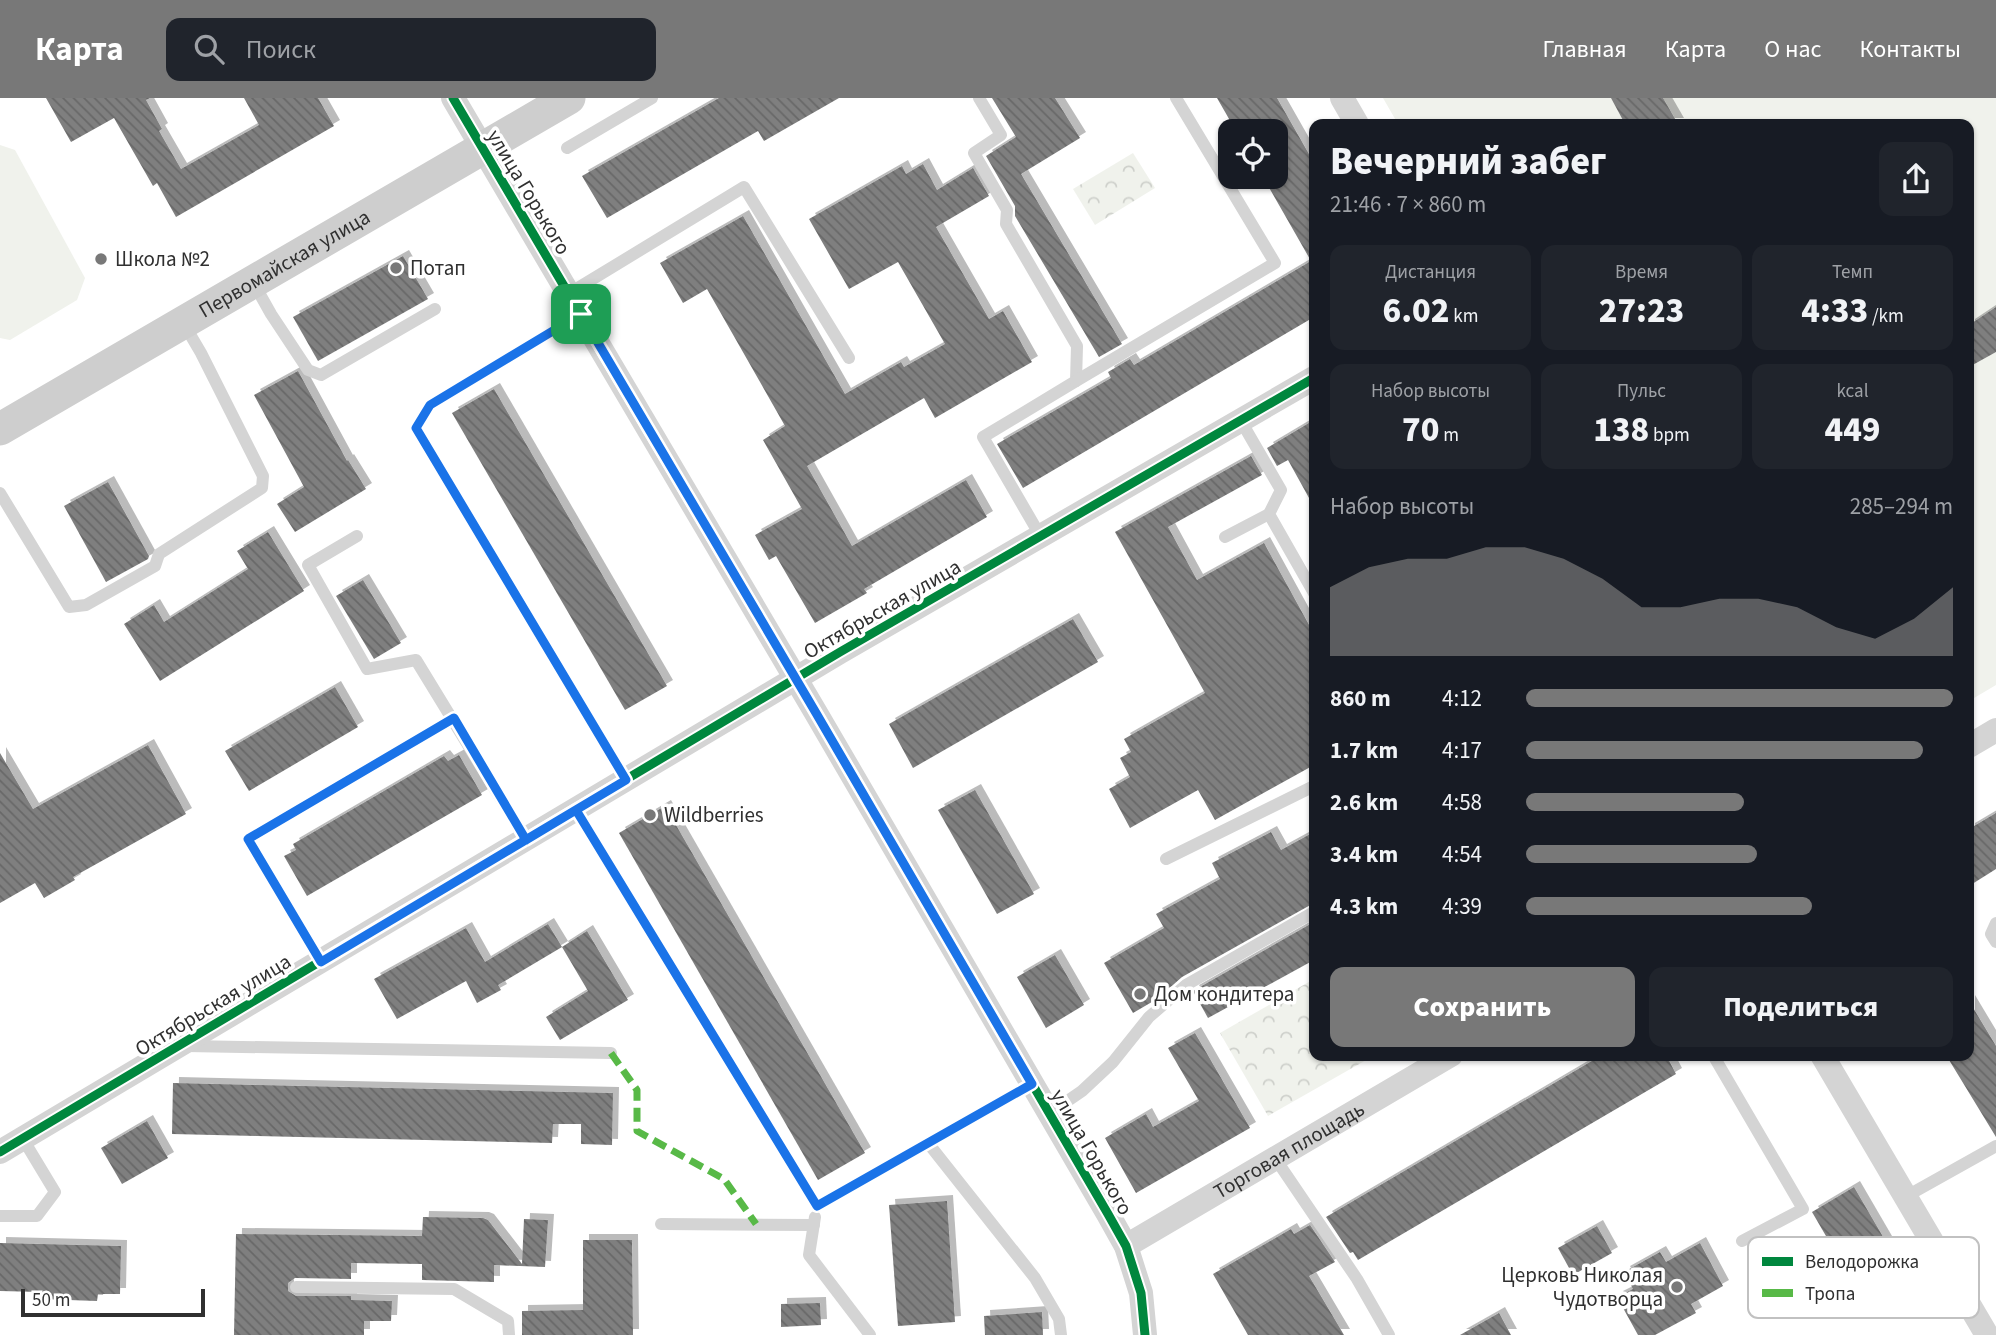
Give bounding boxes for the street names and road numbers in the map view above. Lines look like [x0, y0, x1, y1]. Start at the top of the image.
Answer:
street label: улица Горького [480, 124, 578, 260]
street label: Первомайская улица [193, 202, 376, 325]
street label: Октябрьская улица [798, 552, 966, 666]
street label: Октябрьская улица [129, 946, 297, 1064]
street label: улица Горького [1044, 1083, 1140, 1221]
street label: Торговая площадь [1208, 1094, 1370, 1206]

